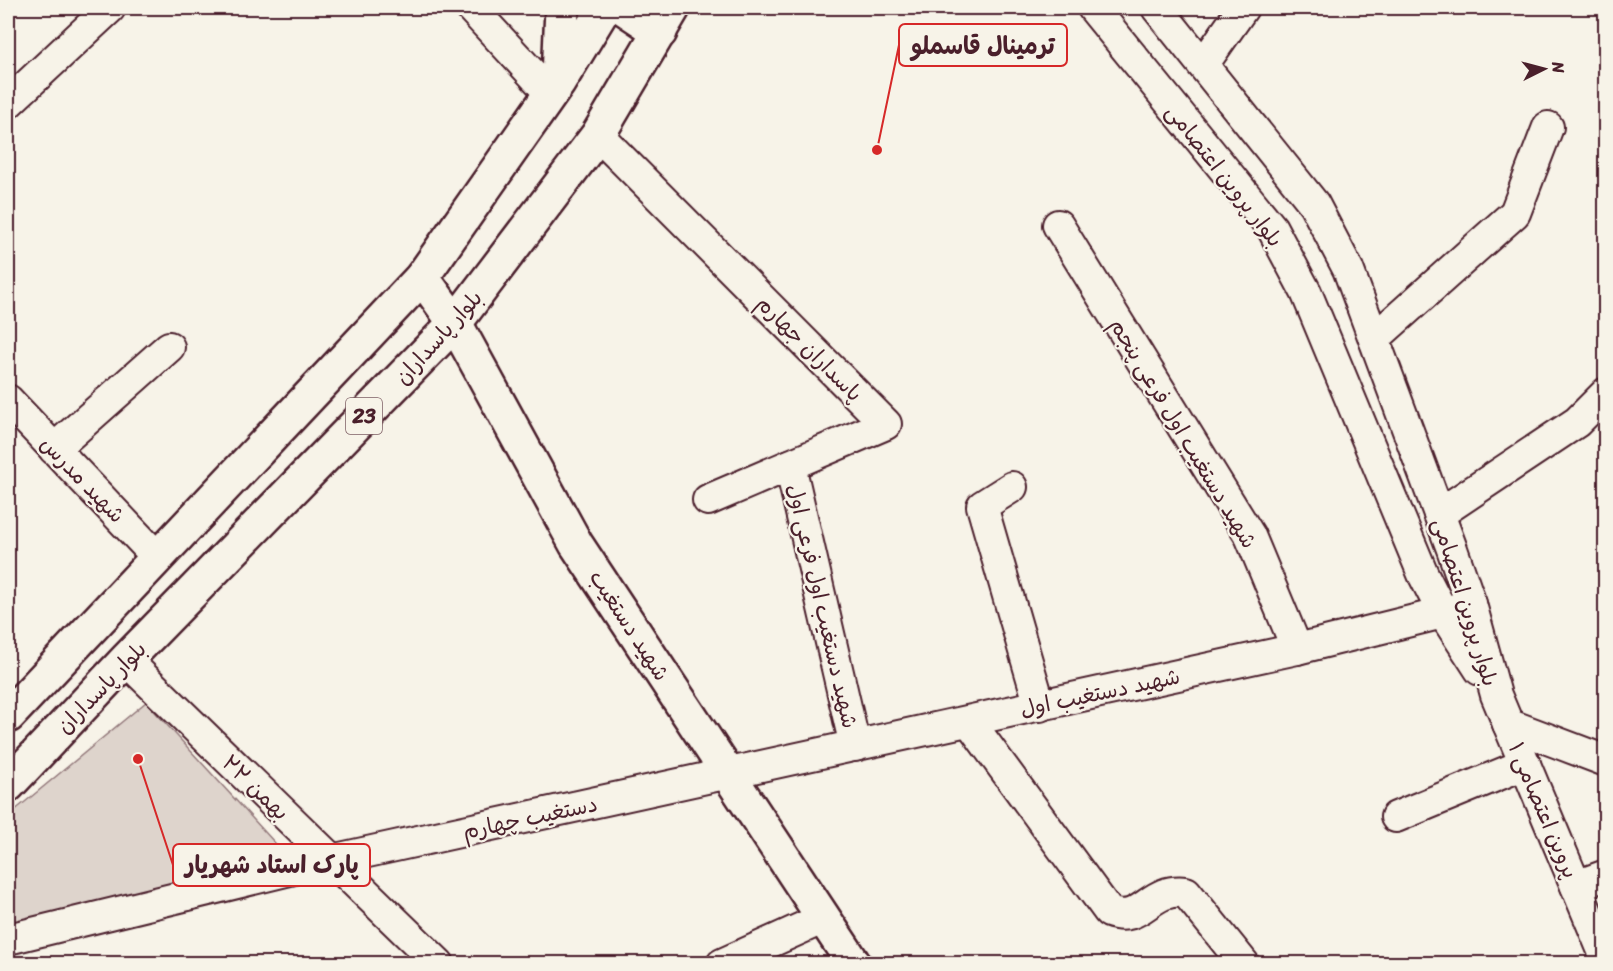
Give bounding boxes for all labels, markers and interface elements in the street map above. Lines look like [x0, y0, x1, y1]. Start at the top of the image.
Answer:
callout: ترمینال قاسملو [899, 24, 1067, 66]
text: ترمینال قاسملو [909, 25, 1056, 67]
north arrow [1514, 39, 1574, 99]
text: N [1543, 59, 1574, 75]
street label: بلوار پروین اعتصامی [1156, 95, 1294, 256]
street label: بلوار پاسداران [384, 280, 492, 394]
street label: پاسداران جهارم [747, 285, 873, 411]
street label: شهید دستغیب اول فرعی پنجم [1099, 310, 1268, 556]
road number: 23 [346, 398, 382, 434]
street label: شهید مدرس [30, 426, 135, 533]
street label: شهید دستغیب اول فرعی اول [775, 480, 870, 732]
street label: بلوار پروین اعتصامی [1421, 513, 1510, 691]
street label: شهید دستغیب [579, 562, 680, 689]
street label: بلوار پاسداران [46, 631, 156, 743]
street label: شهید دستغیب اول [1016, 657, 1184, 728]
street label: پروین اعتصامی ۱ [1497, 736, 1590, 885]
street label: ۲۲ بهمن [212, 745, 299, 830]
street label: دستغیب چهارم [459, 784, 601, 851]
callout: پارک استاد شهریار [173, 844, 370, 886]
text: پارک استاد شهریار [183, 844, 359, 886]

